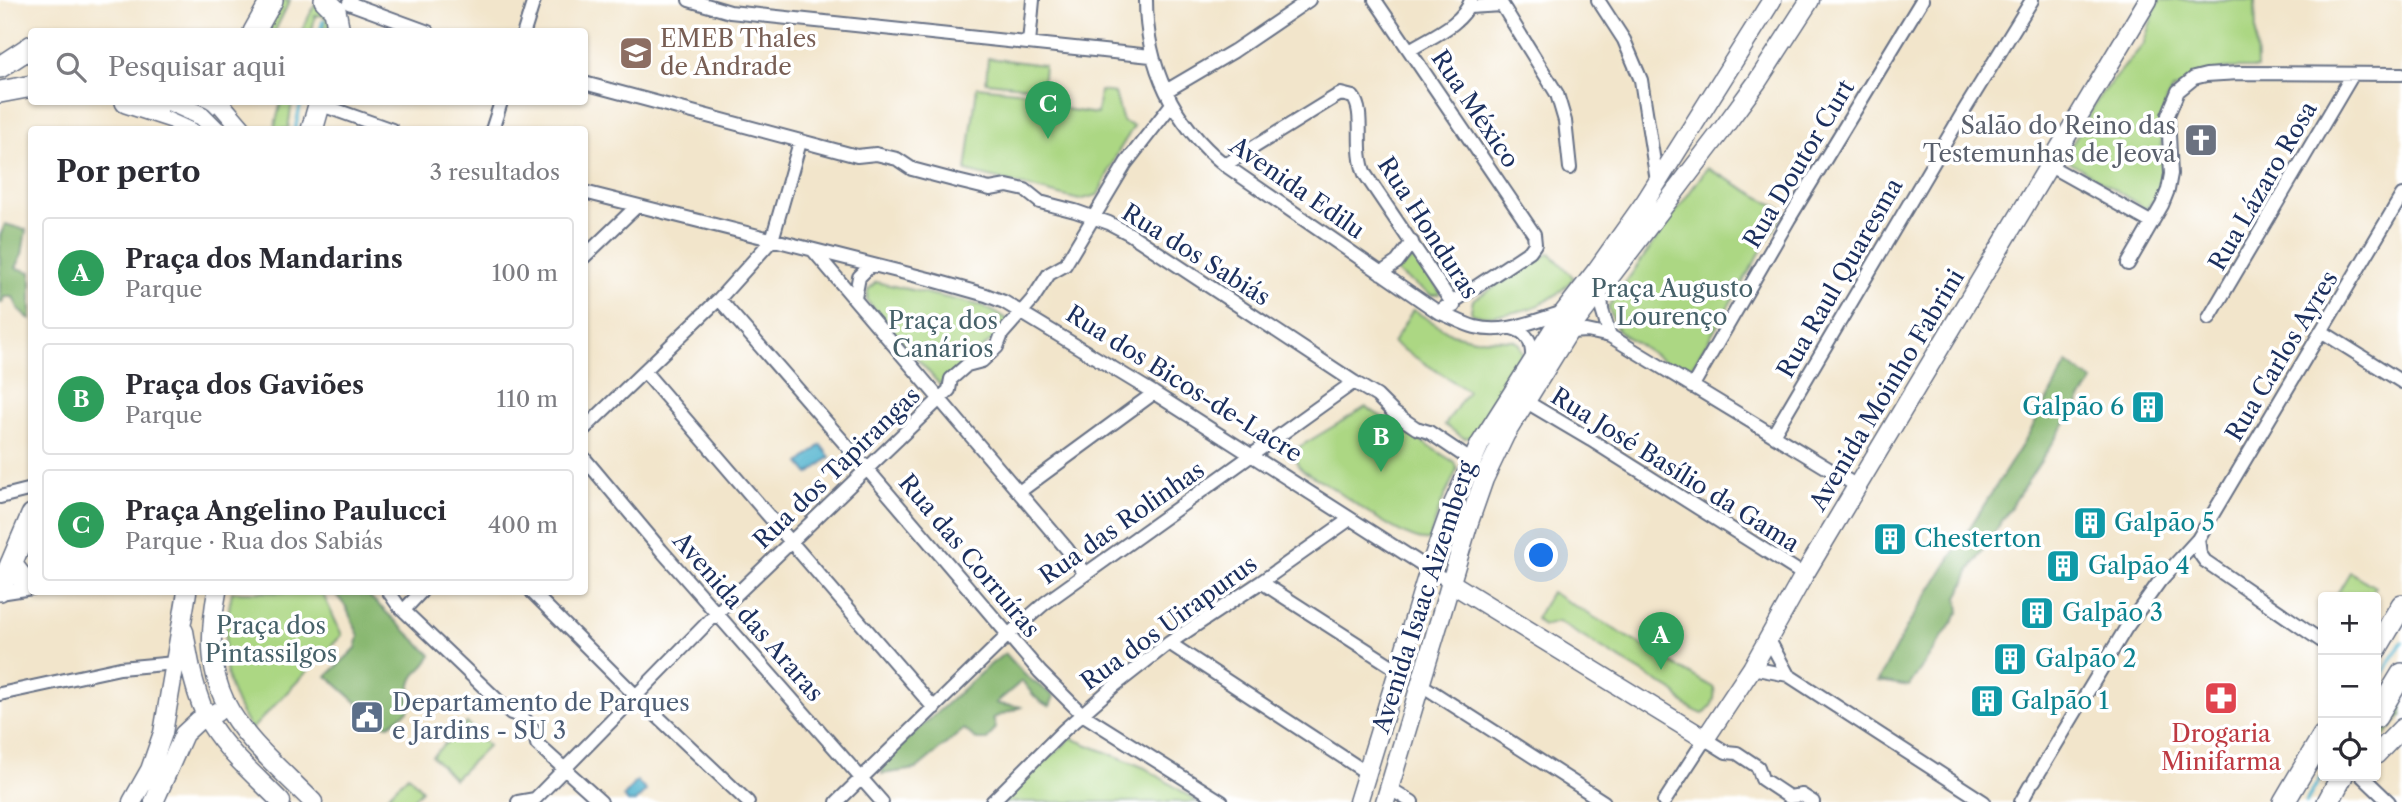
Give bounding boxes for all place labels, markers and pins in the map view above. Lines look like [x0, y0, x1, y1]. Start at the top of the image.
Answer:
place label: EMEB Thales de Andrade [660, 24, 817, 81]
school or university icon: EMEB Thales de Andrade [617, 34, 655, 72]
pin: C [1025, 81, 1071, 139]
place label: Salão do Reino das Testemunhas de Jeová [1923, 111, 2176, 168]
church icon: Salão do Reino das Testemunhas de Jeová [2182, 121, 2220, 159]
building icon: Galpão 6 [2129, 388, 2167, 426]
place label: Galpão 6 [2022, 392, 2124, 421]
pin: B [1358, 414, 1404, 472]
building icon: Galpão 5 [2071, 504, 2109, 542]
place label: Galpão 5 [2114, 508, 2215, 537]
building icon: Chesterton [1871, 520, 1909, 558]
place label: Chesterton [1914, 524, 2042, 553]
building icon: Galpão 4 [2044, 547, 2082, 585]
place label: Galpão 4 [2088, 551, 2190, 580]
building icon: Galpão 3 [2018, 594, 2056, 632]
place label: Galpão 3 [2062, 598, 2163, 627]
pin: A [1638, 612, 1684, 670]
building icon: Galpão 2 [1991, 640, 2029, 678]
place label: Galpão 2 [2035, 644, 2137, 673]
pharmacy icon: Drogaria Minifarma [2202, 679, 2240, 717]
building icon: Galpão 1 [1968, 682, 2006, 720]
place label: Galpão 1 [2011, 686, 2109, 715]
place label: Departamento de Parques e Jardins - SU 3 [392, 688, 690, 745]
public building icon: Departamento de Parques e Jardins - SU 3 [348, 698, 386, 736]
place label: Drogaria Minifarma [2161, 719, 2281, 776]

